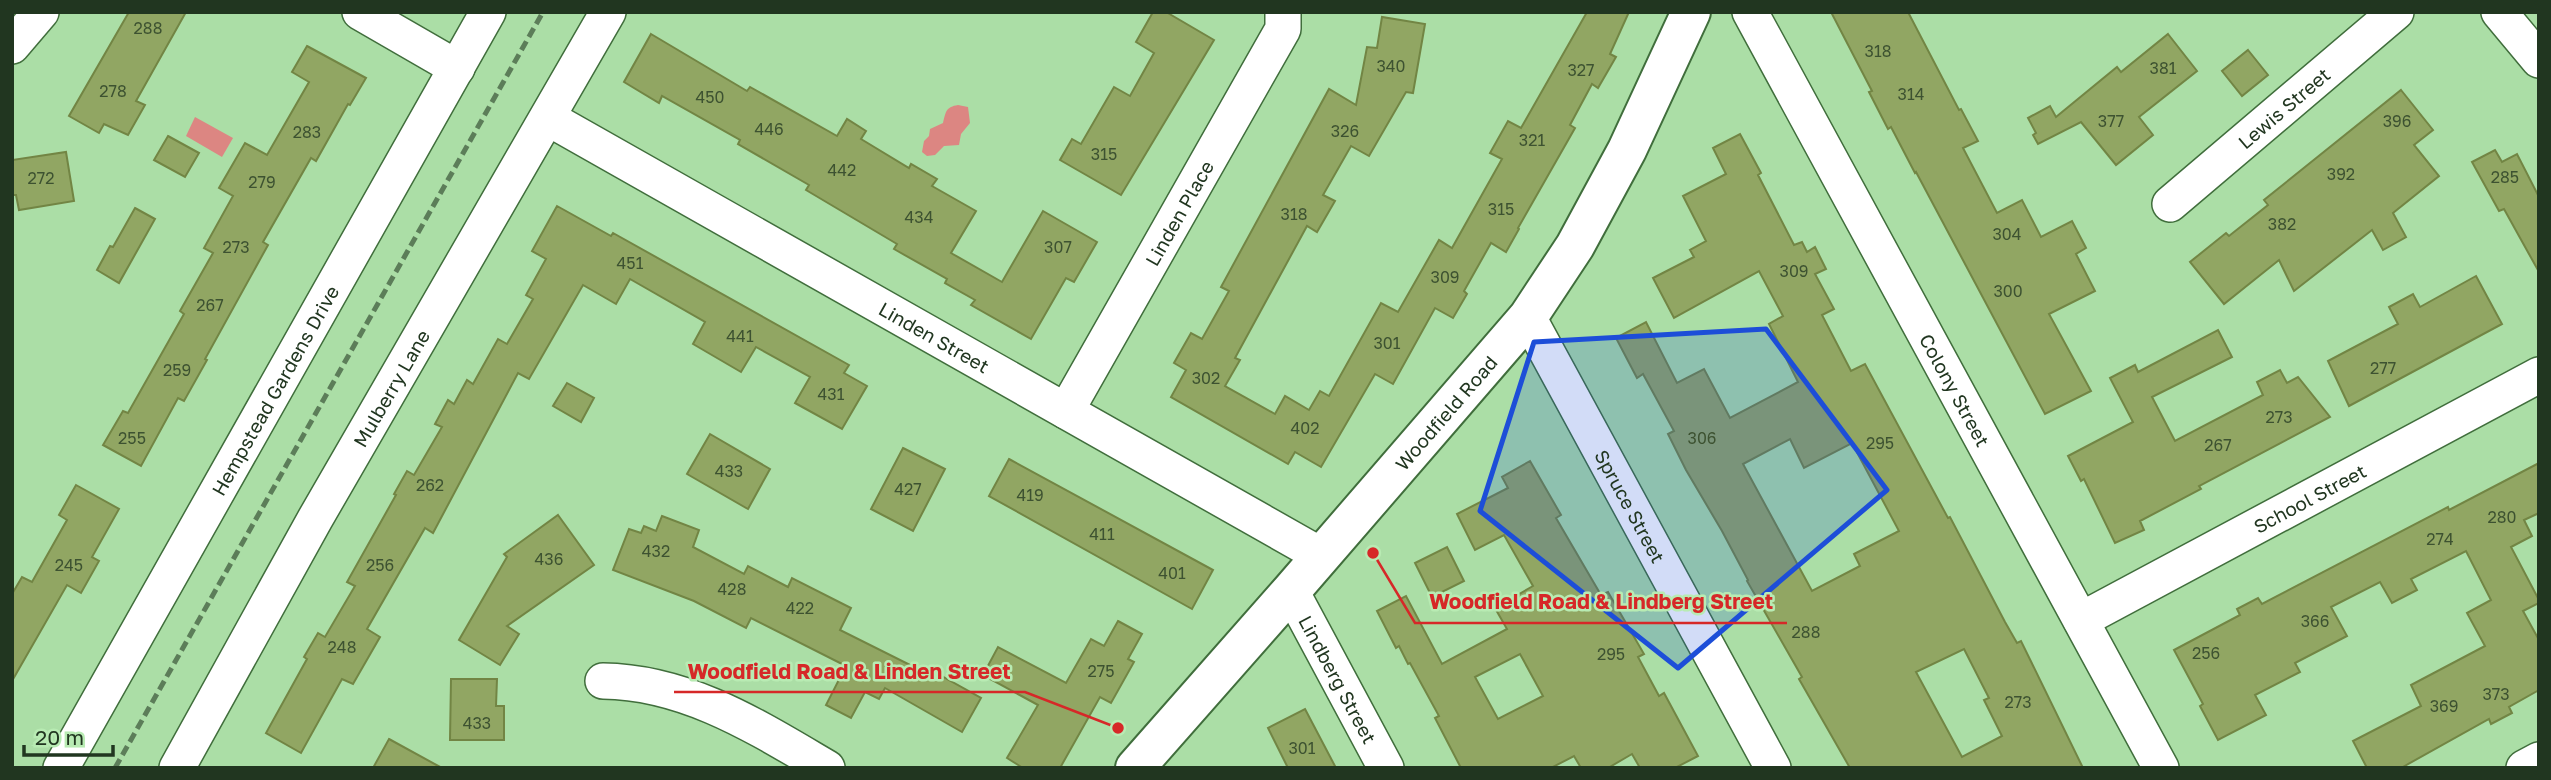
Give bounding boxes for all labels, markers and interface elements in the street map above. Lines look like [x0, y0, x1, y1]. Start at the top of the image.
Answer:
house number: 288 [134, 18, 162, 38]
house number: 318 [1865, 41, 1891, 61]
house number: 340 [1376, 56, 1406, 76]
house number: 381 [2150, 58, 2177, 78]
house number: 327 [1567, 60, 1595, 80]
street label: Lewis Street [2233, 62, 2334, 153]
house number: 278 [99, 81, 127, 101]
house number: 314 [1898, 84, 1924, 104]
house number: 450 [696, 87, 724, 107]
house number: 377 [2098, 111, 2124, 131]
house number: 396 [2383, 111, 2411, 131]
house number: 446 [754, 119, 784, 139]
house number: 326 [1331, 121, 1359, 141]
house number: 283 [293, 122, 321, 142]
house number: 321 [1519, 130, 1545, 150]
house number: 315 [1091, 144, 1117, 164]
street label: Linden Place [1140, 156, 1218, 270]
house number: 442 [828, 160, 856, 180]
house number: 392 [2327, 164, 2355, 184]
house number: 285 [2491, 167, 2519, 187]
house number: 272 [27, 168, 55, 188]
house number: 279 [248, 172, 276, 192]
house number: 315 [1488, 199, 1514, 219]
house number: 318 [1281, 204, 1307, 224]
house number: 434 [905, 207, 933, 227]
house number: 382 [2268, 214, 2296, 234]
house number: 304 [1992, 224, 2022, 244]
house number: 273 [222, 237, 250, 257]
house number: 307 [1044, 237, 1072, 257]
house number: 451 [617, 253, 644, 273]
house number: 309 [1780, 261, 1808, 281]
house number: 309 [1431, 267, 1459, 287]
street label: Hempstead Gardens Drive [206, 281, 343, 499]
house number: 300 [1993, 281, 2023, 301]
house number: 267 [196, 295, 224, 315]
street label: Linden Street [875, 296, 994, 377]
street label: Mulberry Lane [348, 325, 434, 451]
house number: 441 [726, 326, 754, 346]
street label: Colony Street [1916, 330, 1995, 450]
house number: 301 [1373, 333, 1401, 353]
street label: Woodfield Road [1390, 350, 1501, 474]
house number: 277 [2370, 358, 2396, 378]
house number: 259 [163, 360, 191, 380]
house number: 302 [1192, 368, 1220, 388]
house number: 431 [818, 384, 845, 404]
house number: 273 [2265, 407, 2293, 427]
house number: 402 [1291, 418, 1319, 438]
house number: 255 [118, 428, 146, 448]
house number: 306 [1688, 428, 1716, 448]
house number: 295 [1866, 433, 1894, 453]
house number: 267 [2204, 435, 2232, 455]
street label: Spruce Street [1591, 445, 1671, 566]
street label: School Street [2249, 458, 2370, 537]
house number: 433 [715, 461, 743, 481]
house number: 262 [416, 475, 444, 495]
house number: 427 [894, 479, 922, 499]
house number: 419 [1016, 485, 1044, 505]
house number: 280 [2488, 507, 2516, 527]
house number: 411 [1089, 524, 1115, 544]
house number: 274 [2426, 529, 2454, 549]
house number: 432 [642, 541, 670, 561]
house number: 436 [535, 549, 563, 569]
house number: 245 [55, 555, 83, 575]
house number: 256 [366, 555, 394, 575]
house number: 401 [1158, 563, 1186, 583]
house number: 428 [718, 579, 746, 599]
callout: Woodfield Road & Lindberg Street [1415, 581, 1787, 623]
text: Woodfield Road & Lindberg Street [1429, 588, 1773, 614]
house number: 422 [786, 598, 814, 618]
street label: Lindberg Street [1295, 611, 1382, 747]
house number: 366 [2301, 611, 2329, 631]
house number: 288 [1792, 622, 1820, 642]
house number: 248 [328, 637, 356, 657]
house number: 256 [2192, 643, 2220, 663]
house number: 295 [1597, 644, 1625, 664]
callout: Woodfield Road & Linden Street [674, 650, 1025, 692]
text: Woodfield Road & Linden Street [687, 658, 1011, 684]
house number: 275 [1087, 661, 1115, 681]
house number: 373 [2482, 684, 2510, 704]
house number: 273 [2004, 692, 2032, 712]
house number: 369 [2430, 696, 2458, 716]
house number: 433 [463, 713, 491, 733]
scale bar [24, 714, 114, 758]
text: 20 m [35, 724, 84, 750]
house number: 301 [1288, 738, 1316, 758]

